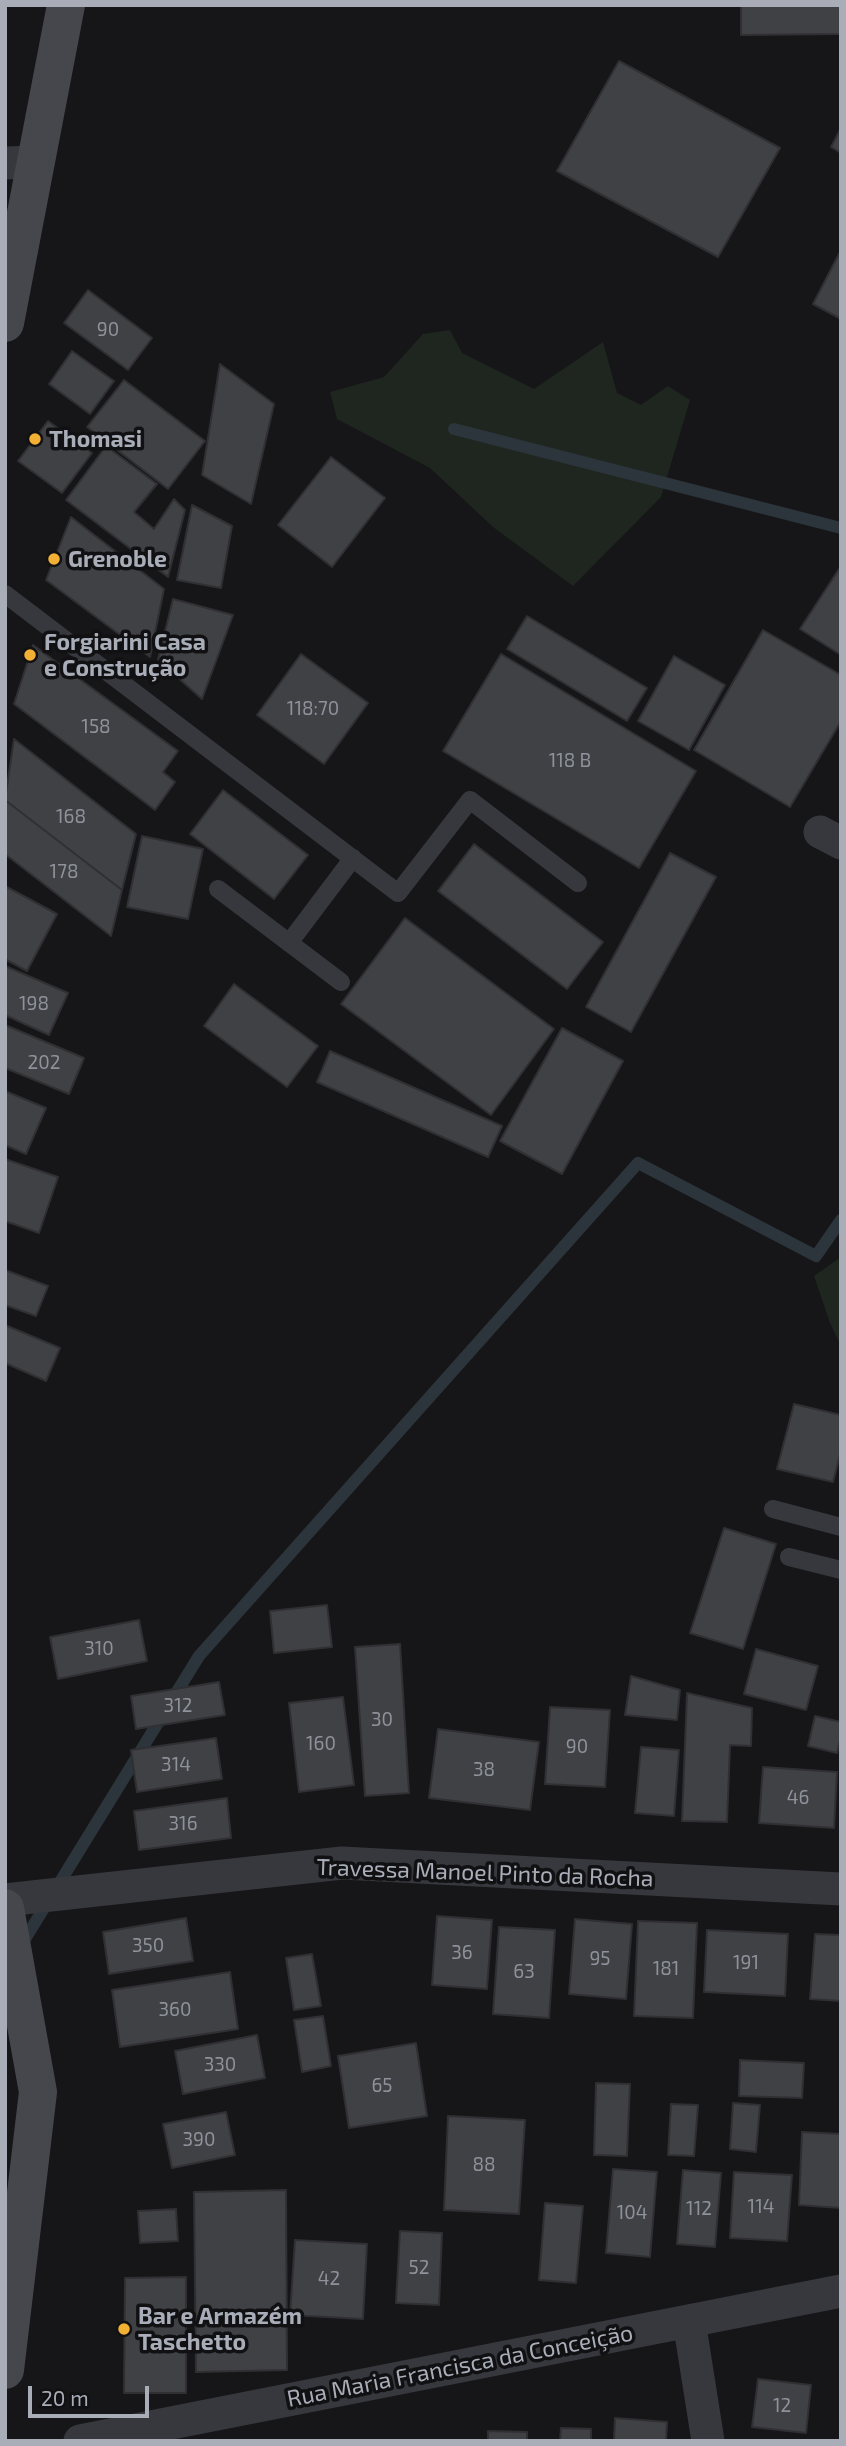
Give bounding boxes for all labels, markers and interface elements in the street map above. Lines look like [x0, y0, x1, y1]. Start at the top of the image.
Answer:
house number: 90 [97, 319, 119, 341]
place label: Thomasi [49, 425, 142, 453]
marker: Thomasi [27, 431, 43, 447]
place label: Grenoble [68, 545, 167, 573]
marker: Grenoble [46, 551, 62, 567]
place label: Forgiarini Casa e Construção [44, 628, 206, 682]
marker: Forgiarini Casa e Construção [22, 647, 38, 663]
house number: 118:70 [287, 698, 339, 720]
house number: 158 [81, 716, 111, 738]
house number: 118 B [549, 750, 591, 772]
house number: 168 [56, 806, 86, 828]
house number: 178 [50, 861, 78, 883]
house number: 198 [19, 993, 49, 1015]
house number: 202 [28, 1052, 60, 1074]
house number: 310 [84, 1638, 114, 1660]
house number: 312 [164, 1695, 192, 1717]
house number: 30 [371, 1709, 393, 1731]
house number: 160 [306, 1733, 336, 1755]
house number: 90 [566, 1736, 588, 1758]
house number: 314 [161, 1754, 191, 1776]
house number: 38 [473, 1759, 495, 1781]
house number: 46 [787, 1787, 809, 1809]
house number: 316 [169, 1813, 197, 1835]
street label: Travessa Manoel Pinto da Rocha [316, 1853, 654, 1893]
house number: 350 [132, 1935, 164, 1957]
house number: 36 [451, 1942, 473, 1964]
house number: 95 [589, 1948, 611, 1970]
house number: 191 [733, 1952, 759, 1974]
house number: 181 [653, 1958, 679, 1980]
house number: 63 [513, 1961, 535, 1983]
house number: 360 [159, 1999, 191, 2021]
house number: 330 [204, 2054, 236, 2076]
house number: 65 [371, 2075, 393, 2097]
house number: 390 [183, 2129, 215, 2151]
house number: 88 [472, 2154, 496, 2176]
house number: 114 [748, 2196, 774, 2218]
house number: 112 [686, 2198, 712, 2220]
house number: 104 [617, 2202, 647, 2224]
house number: 52 [409, 2257, 429, 2279]
house number: 42 [318, 2268, 340, 2290]
place label: Bar e Armazém Taschetto [138, 2302, 302, 2356]
street label: Rua Maria Francisca da Conceição [285, 2319, 635, 2413]
marker: Bar e Armazém Taschetto [116, 2321, 132, 2337]
scale bar [32, 2372, 152, 2416]
text: 20 m [41, 2385, 89, 2410]
house number: 12 [773, 2395, 791, 2417]

